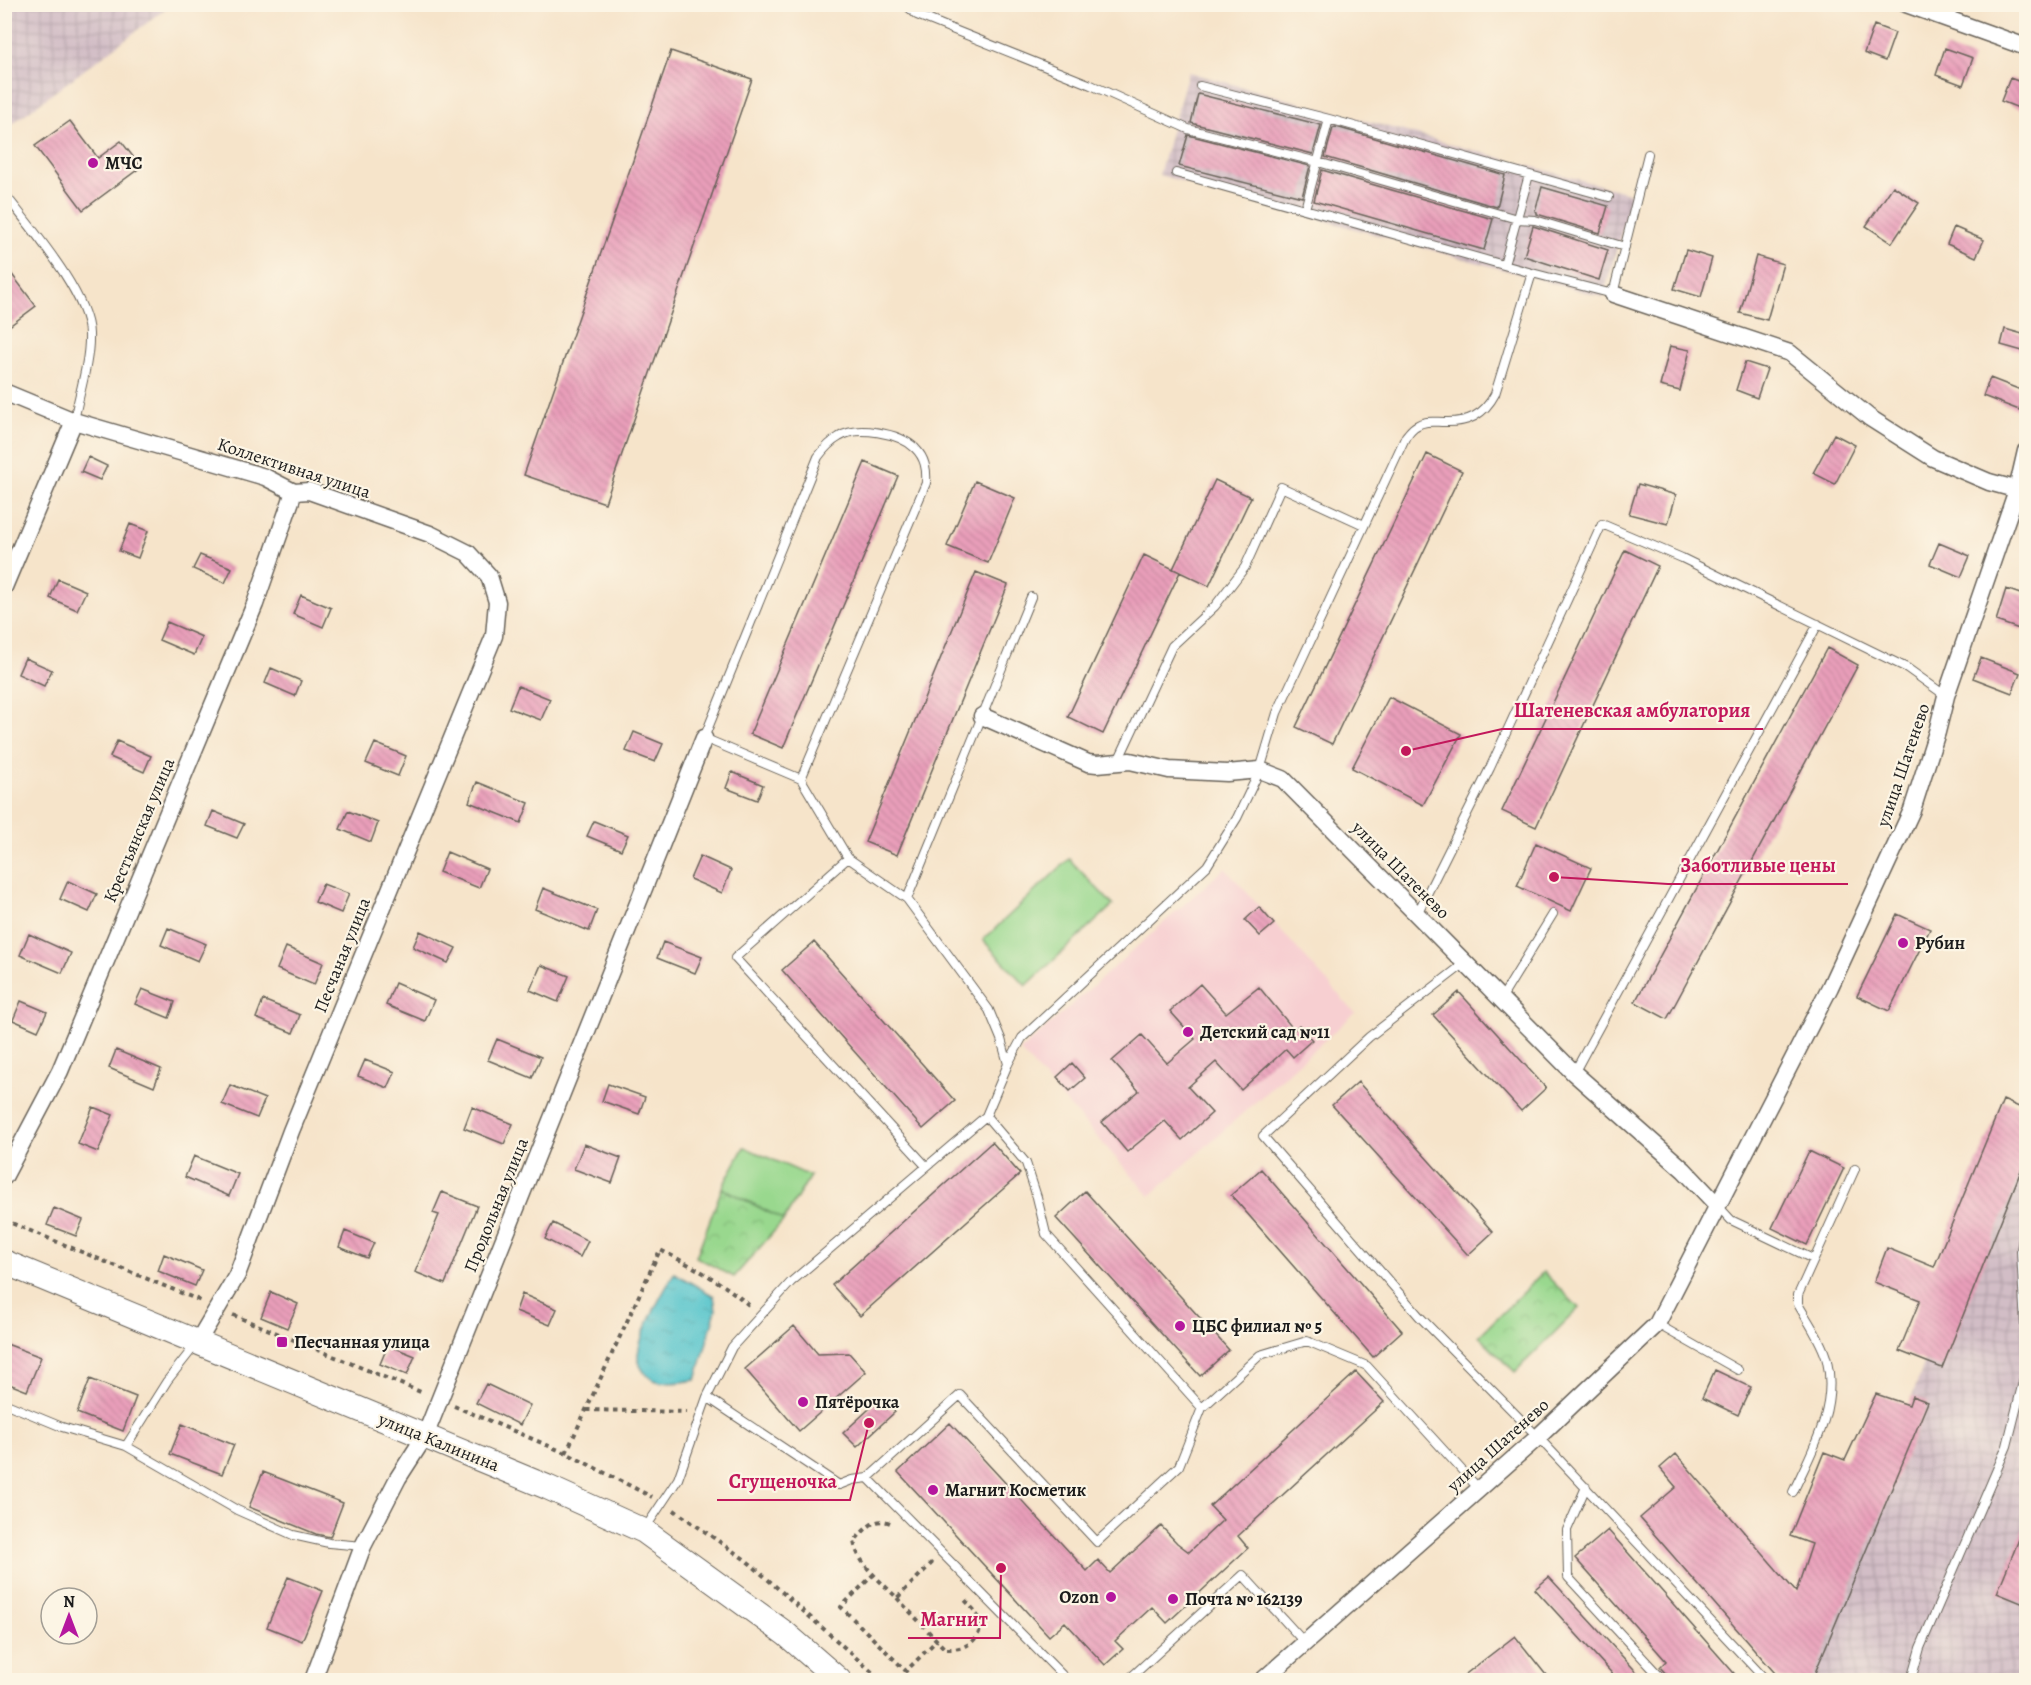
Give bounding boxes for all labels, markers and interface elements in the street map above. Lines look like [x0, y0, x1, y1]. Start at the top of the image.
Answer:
place label: МЧС [105, 151, 143, 175]
marker: МЧС [86, 156, 100, 170]
street label: Коллективная улица [214, 432, 374, 504]
callout: Шатеневская амбулатория [1502, 691, 1763, 729]
text: Шатеневская амбулатория [1514, 697, 1750, 724]
street label: улица Шатенево [1870, 700, 1935, 831]
street label: Крестьянская улица [98, 753, 181, 906]
street label: улица Шатенево [1346, 815, 1455, 924]
callout: Заботливые цены [1668, 846, 1848, 884]
text: Заботливые цены [1680, 852, 1836, 879]
street label: Песчаная улица [308, 893, 376, 1016]
place label: Рубин [1915, 931, 1965, 955]
marker: Рубин [1896, 936, 1910, 950]
place label: Детский сад №11 [1200, 1020, 1330, 1044]
marker: Детский сад №11 [1181, 1025, 1195, 1039]
street label: Продольная улица [458, 1134, 534, 1276]
place label: ЦБС филиал № 5 [1192, 1314, 1323, 1338]
marker: ЦБС филиал № 5 [1173, 1319, 1187, 1333]
place label: Песчанная улица [294, 1330, 430, 1354]
marker: Песчанная улица [275, 1335, 289, 1349]
place label: Пятёрочка [815, 1390, 900, 1414]
street label: улица Шатенево [1441, 1393, 1554, 1498]
marker: Пятёрочка [796, 1395, 810, 1409]
street label: улица Калинина [374, 1406, 504, 1477]
callout: Сгущеночка [717, 1462, 850, 1500]
text: Сгущеночка [729, 1468, 838, 1495]
place label: Магнит Косметик [945, 1478, 1087, 1502]
marker: Магнит Косметик [926, 1483, 940, 1497]
place label: Ozon [1059, 1585, 1099, 1609]
north arrow [39, 1586, 99, 1646]
place label: Почта № 162139 [1185, 1587, 1302, 1611]
marker: Ozon [1104, 1590, 1118, 1604]
text: N [63, 1591, 75, 1613]
marker: Почта № 162139 [1166, 1592, 1180, 1606]
callout: Магнит [908, 1600, 1000, 1638]
text: Магнит [920, 1606, 988, 1633]

